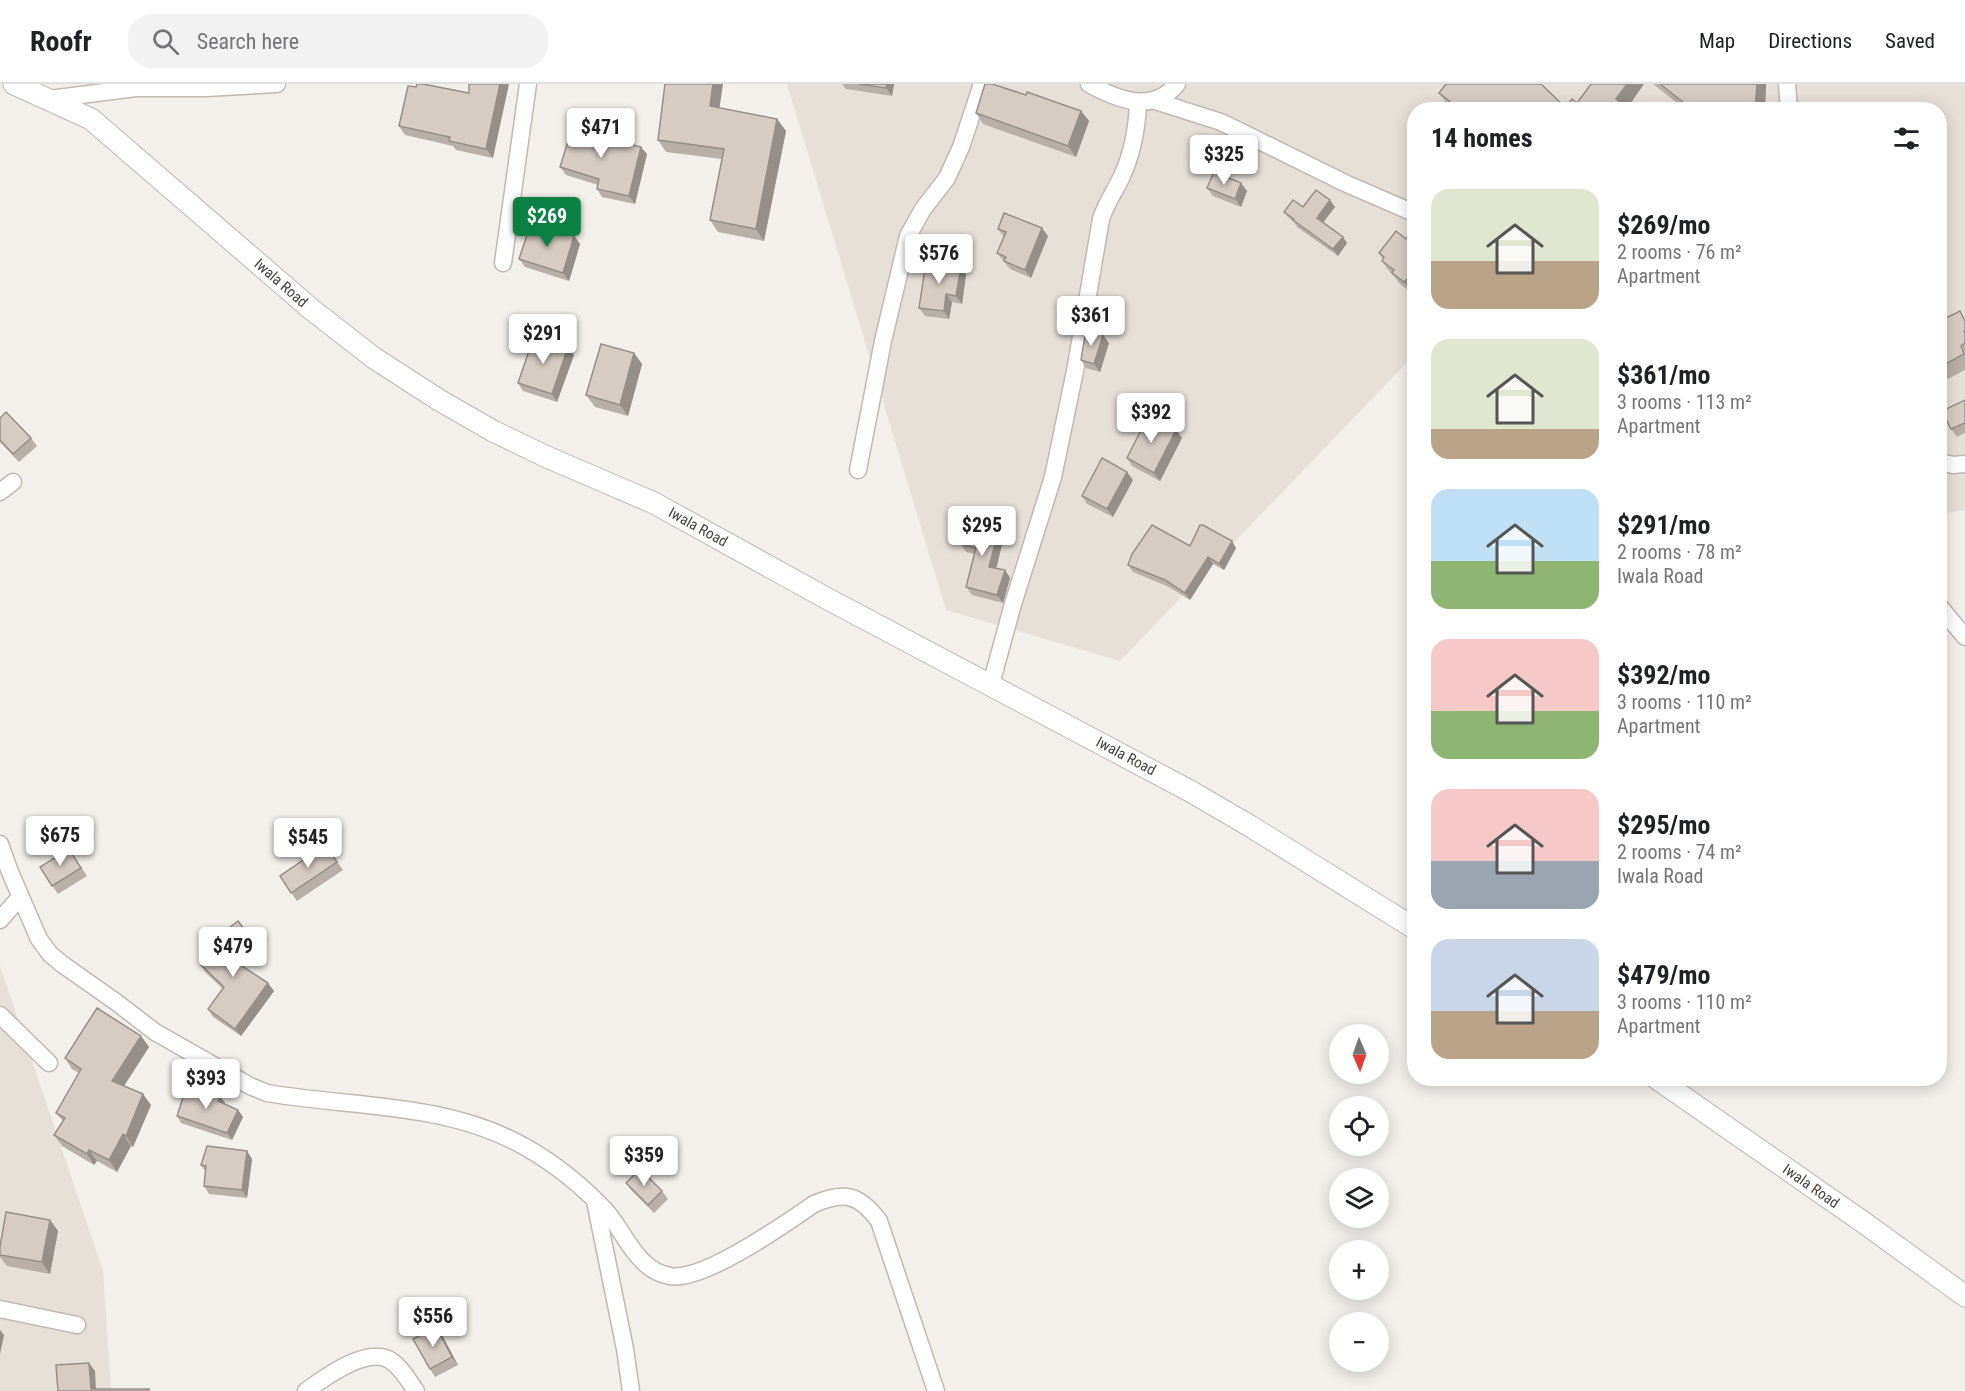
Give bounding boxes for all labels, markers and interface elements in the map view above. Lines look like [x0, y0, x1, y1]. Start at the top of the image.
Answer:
search box [128, 14, 548, 68]
text: Roofr [30, 25, 92, 58]
icon: search [149, 25, 182, 58]
text: Search here [197, 29, 299, 54]
text: Map [1699, 29, 1735, 53]
text: Directions [1768, 29, 1852, 53]
text: Saved [1885, 29, 1935, 53]
pin: $471 [565, 108, 637, 159]
text: $471 [581, 115, 621, 139]
icon: filters [1890, 122, 1923, 155]
text: 14 homes [1431, 123, 1533, 153]
pin: $325 [1188, 135, 1260, 186]
text: $325 [1204, 142, 1244, 166]
pin: $269 [511, 197, 583, 248]
text: $269 [527, 204, 567, 228]
text: $269/mo [1617, 210, 1710, 240]
icon: home [1479, 213, 1551, 285]
pin: $576 [903, 234, 975, 285]
text: 2 rooms · 76 m² [1617, 240, 1742, 264]
text: $576 [919, 241, 959, 265]
street label: Iwala Road [251, 255, 311, 311]
text: Apartment [1617, 264, 1701, 288]
pin: $361 [1055, 296, 1127, 347]
text: $361 [1071, 303, 1111, 327]
pin: $291 [507, 314, 579, 365]
text: $291 [523, 321, 563, 345]
text: $361/mo [1617, 360, 1710, 390]
icon: home [1479, 363, 1551, 435]
text: 3 rooms · 113 m² [1617, 390, 1752, 414]
pin: $392 [1115, 393, 1187, 444]
text: $392 [1131, 400, 1171, 424]
text: Apartment [1617, 414, 1701, 438]
street label: Iwala Road [665, 503, 731, 551]
pin: $295 [946, 506, 1018, 557]
text: $291/mo [1617, 510, 1710, 540]
text: $295 [962, 513, 1002, 537]
icon: home [1479, 513, 1551, 585]
text: 2 rooms · 78 m² [1617, 540, 1742, 564]
text: Iwala Road [1617, 564, 1704, 588]
text: $392/mo [1617, 660, 1710, 690]
icon: home [1479, 663, 1551, 735]
text: 3 rooms · 110 m² [1617, 690, 1752, 714]
text: Apartment [1617, 714, 1701, 738]
street label: Iwala Road [1093, 733, 1159, 779]
text: $295/mo [1617, 810, 1710, 840]
icon: home [1479, 813, 1551, 885]
pin: $675 [24, 816, 96, 867]
pin: $545 [272, 818, 344, 869]
text: $675 [40, 823, 80, 847]
text: $545 [288, 825, 328, 849]
text: 2 rooms · 74 m² [1617, 840, 1742, 864]
text: Iwala Road [1617, 864, 1704, 888]
pin: $479 [197, 927, 269, 978]
text: $479 [213, 934, 253, 958]
text: $479/mo [1617, 960, 1710, 990]
icon: home [1479, 963, 1551, 1035]
text: 3 rooms · 110 m² [1617, 990, 1752, 1014]
text: Apartment [1617, 1014, 1701, 1038]
north arrow [1329, 1024, 1389, 1084]
map controls [1329, 1024, 1389, 1372]
pin: $393 [170, 1059, 242, 1110]
text: $393 [186, 1066, 226, 1090]
button: locate [1329, 1096, 1389, 1156]
pin: $359 [608, 1136, 680, 1187]
text: $359 [624, 1143, 664, 1167]
street label: Iwala Road [1779, 1160, 1843, 1212]
button: layers [1329, 1168, 1389, 1228]
button: + [1329, 1240, 1389, 1300]
pin: $556 [397, 1297, 469, 1348]
text: $556 [413, 1304, 453, 1328]
button: − [1329, 1312, 1389, 1372]

